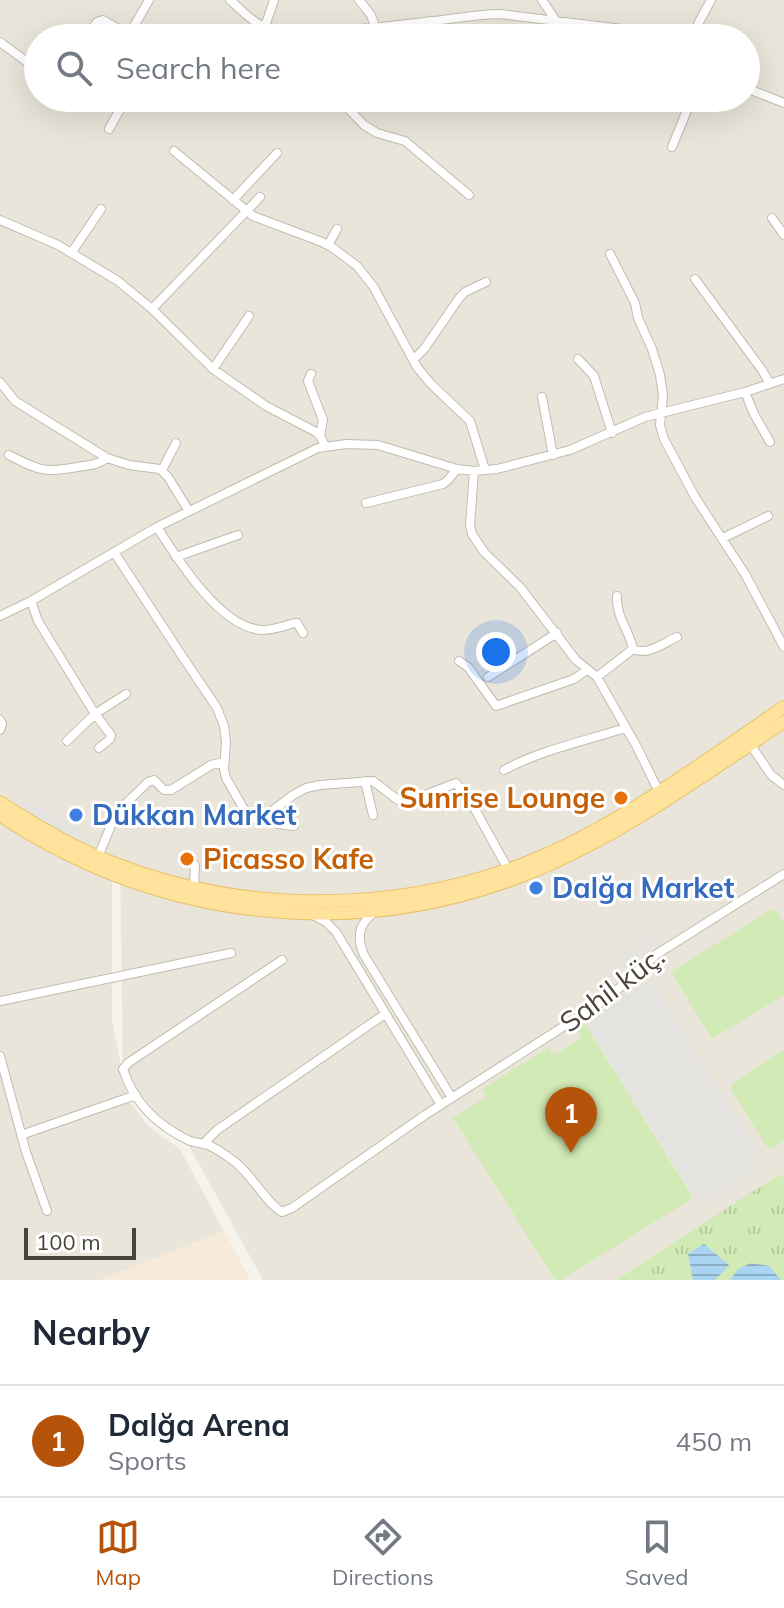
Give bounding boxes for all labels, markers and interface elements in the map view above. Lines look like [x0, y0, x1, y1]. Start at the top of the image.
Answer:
search box [24, 24, 760, 112]
icon: search [52, 46, 96, 90]
text: Search here [116, 49, 281, 87]
your location [476, 632, 516, 672]
place label: Sunrise Lounge [400, 780, 605, 815]
marker: Sunrise Lounge [612, 789, 630, 807]
place label: Dükkan Market [92, 797, 297, 832]
marker: Dükkan Market [67, 806, 85, 824]
place label: Picasso Kafe [203, 841, 374, 876]
marker: Picasso Kafe [178, 850, 196, 868]
place label: Dalğa Market [552, 870, 735, 905]
marker: Dalğa Market [527, 879, 545, 897]
street label: Sahil küç. [552, 938, 671, 1039]
pin: 1 [545, 1087, 597, 1153]
scale bar [24, 1224, 136, 1260]
text: 100 m [36, 1228, 101, 1256]
text: Nearby [32, 1311, 150, 1354]
text: Dalğa Arena [108, 1406, 290, 1444]
text: 1 [50, 1425, 66, 1458]
text: 450 m [676, 1425, 752, 1458]
text: Sports [108, 1444, 187, 1477]
tab: Map [96, 1515, 141, 1591]
tab: Directions [332, 1515, 434, 1591]
tab: Saved [625, 1515, 688, 1591]

